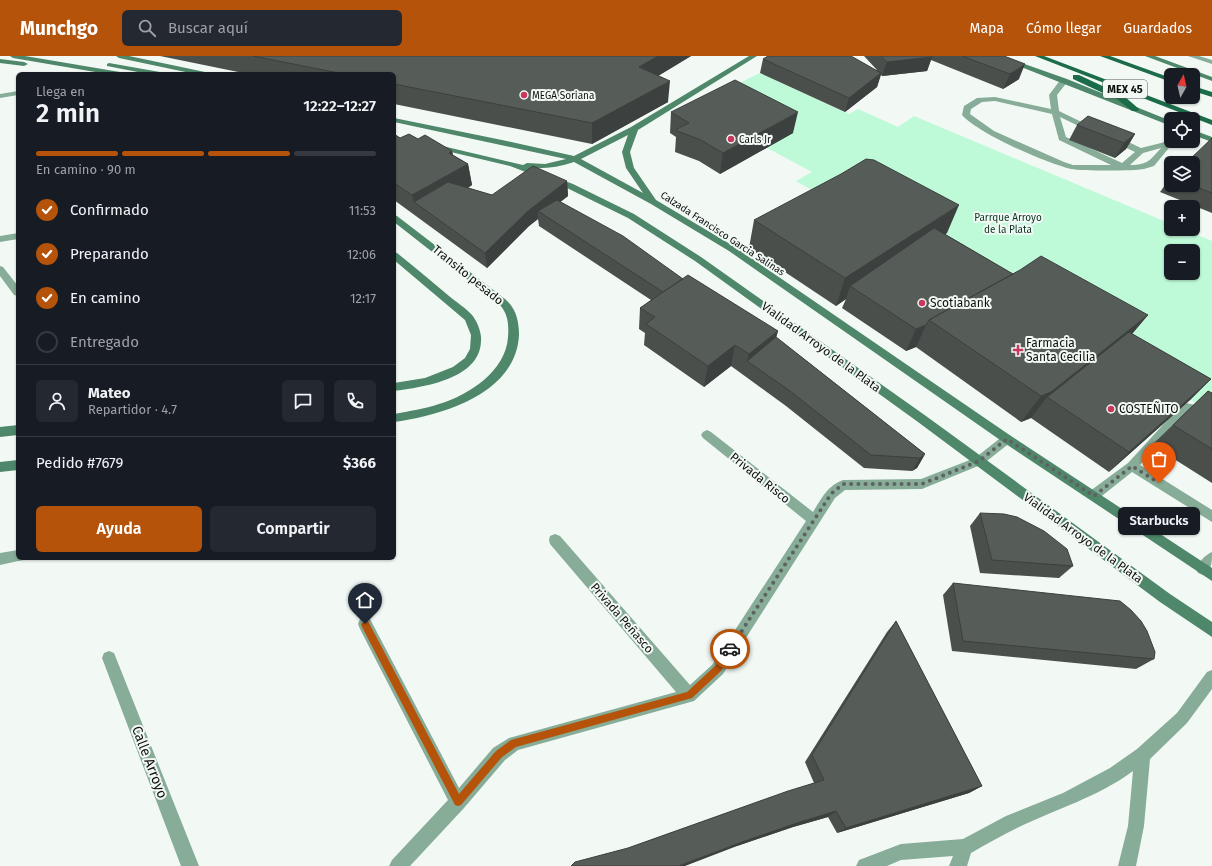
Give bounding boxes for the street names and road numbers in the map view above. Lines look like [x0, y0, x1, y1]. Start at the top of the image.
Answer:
road number: MEX 45 [1103, 80, 1147, 98]
street label: Calzada Francisco Garcia Salinas [658, 189, 787, 279]
street label: Transito pesado [430, 242, 506, 308]
street label: Vialidad Arroyo de la Plata [759, 299, 883, 395]
street label: Privada Risco [727, 450, 793, 506]
street label: Vialidad Arroyo de la Plata [1021, 490, 1145, 586]
street label: Privada Peñasco [588, 580, 656, 656]
street label: Calle Arroyo [128, 724, 171, 801]

